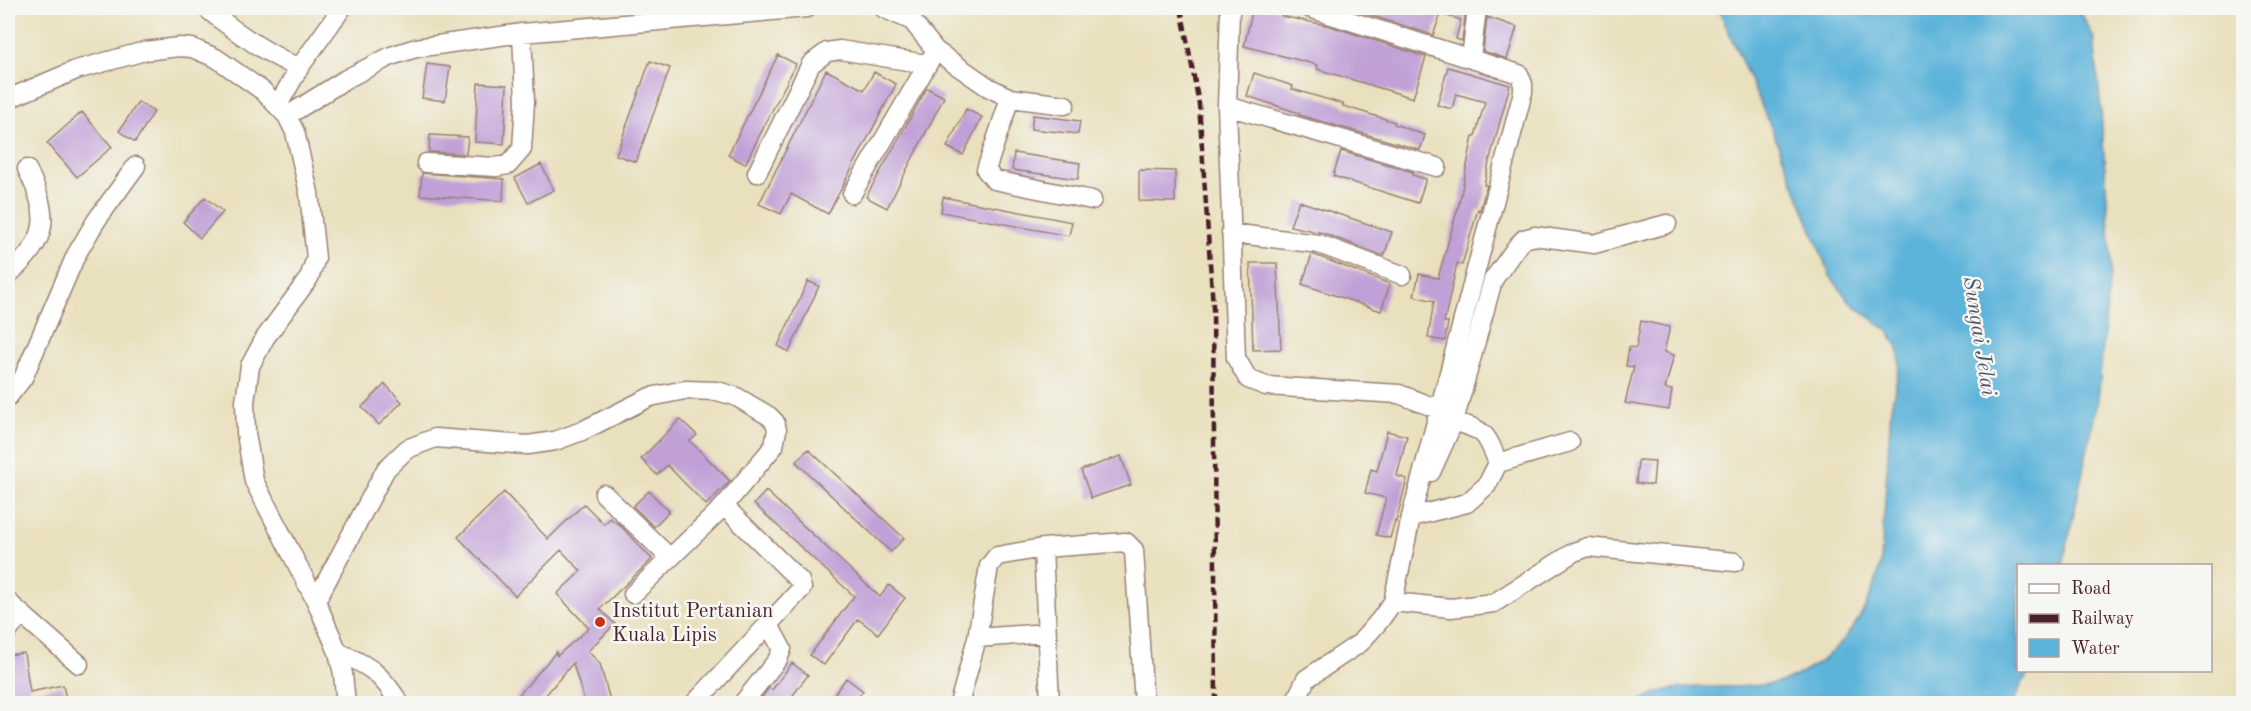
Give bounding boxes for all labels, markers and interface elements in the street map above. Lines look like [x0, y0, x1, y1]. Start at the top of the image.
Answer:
water label: Sungai Jelai [1959, 275, 1999, 398]
legend [2017, 564, 2212, 672]
text: Road [2071, 580, 2111, 598]
place label: Institut Pertanian Kuala Lipis [612, 601, 773, 646]
text: Railway [2071, 610, 2134, 628]
marker: Institut Pertanian Kuala Lipis [593, 615, 607, 629]
text: Water [2071, 640, 2120, 658]

